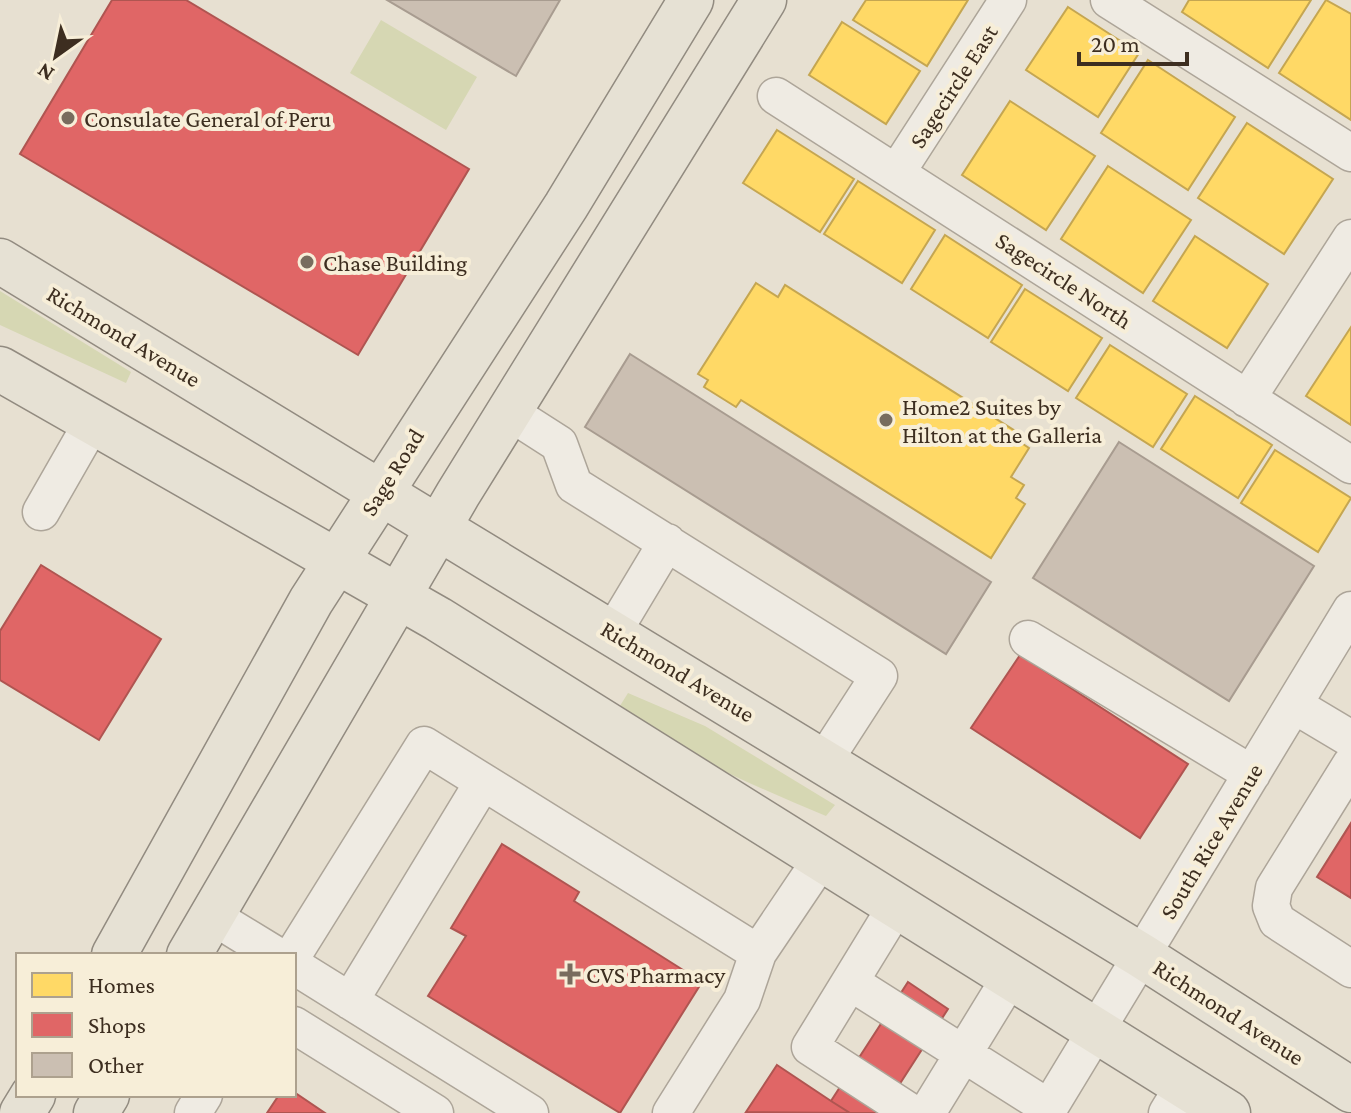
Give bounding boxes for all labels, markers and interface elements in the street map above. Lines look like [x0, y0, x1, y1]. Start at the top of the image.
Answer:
north arrow [16, 16, 96, 96]
scale bar [1079, 16, 1187, 66]
street label: Sagecircle East [903, 18, 1003, 153]
text: 20 m [1091, 30, 1140, 57]
text: N [32, 58, 58, 87]
place label: Consulate General of Peru [84, 105, 332, 132]
marker: Consulate General of Peru [59, 109, 77, 127]
street label: Sagecircle North [991, 226, 1137, 334]
place label: Chase Building [323, 249, 468, 276]
marker: Chase Building [298, 253, 316, 271]
street label: Richmond Avenue [42, 280, 206, 392]
place label: Home2 Suites by Hilton at the Galleria [902, 393, 1102, 448]
marker: Home2 Suites by Hilton at the Galleria [877, 411, 895, 429]
street label: Sage Road [355, 423, 429, 521]
street label: Richmond Avenue [596, 615, 760, 727]
street label: South Rice Avenue [1154, 758, 1268, 924]
legend [16, 953, 296, 1097]
street label: Richmond Avenue [1149, 953, 1309, 1071]
place label: CVS Pharmacy [586, 961, 726, 988]
marker: CVS Pharmacy [561, 965, 579, 983]
text: Homes [88, 971, 155, 998]
text: Shops [88, 1011, 146, 1038]
text: Other [88, 1051, 144, 1078]

